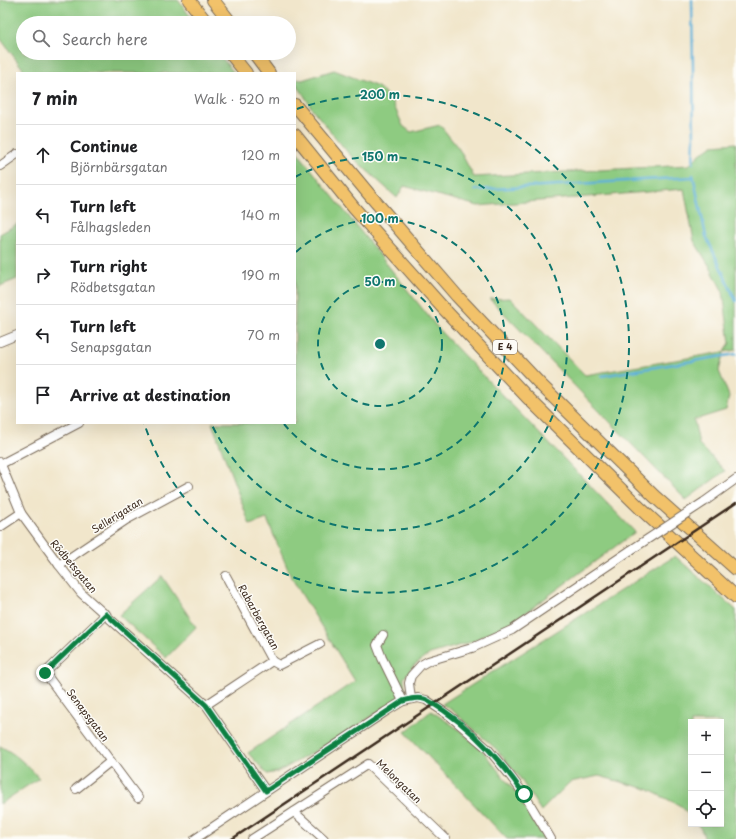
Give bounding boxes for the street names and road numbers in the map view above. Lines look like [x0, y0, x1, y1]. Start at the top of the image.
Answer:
road number: E 4 [493, 340, 517, 354]
street label: Sellerigatan [88, 493, 145, 536]
street label: Rödbetsgatan [47, 536, 101, 596]
street label: Rabarbergatan [235, 581, 284, 652]
street label: Senapsgatan [63, 685, 113, 744]
street label: Melongatan [373, 755, 425, 806]

